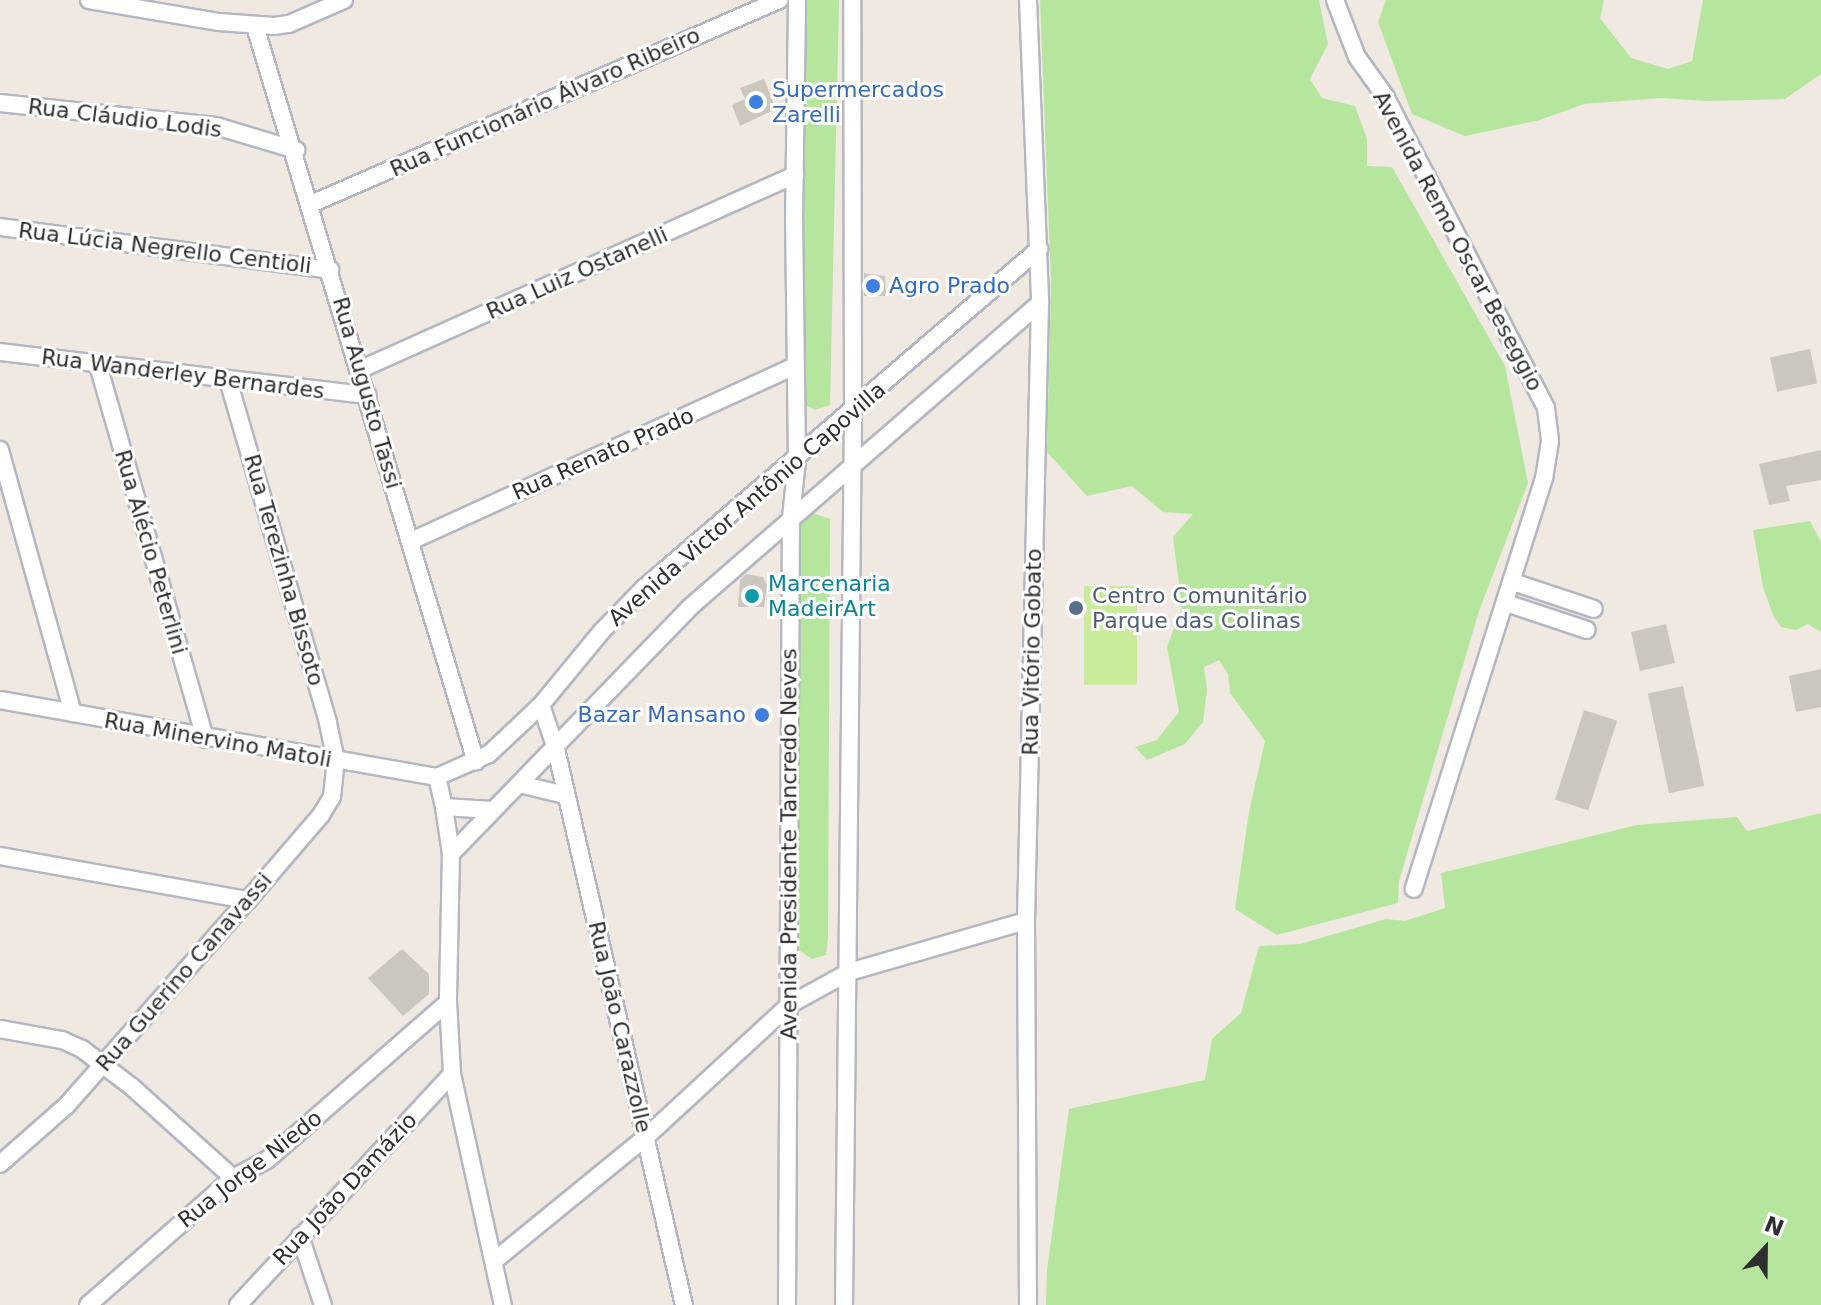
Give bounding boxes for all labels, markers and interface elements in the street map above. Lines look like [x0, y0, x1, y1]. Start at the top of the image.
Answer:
street label: Rua Funcionário Álvaro Ribeiro [386, 22, 704, 182]
place label: Supermercados Zarelli [772, 76, 944, 128]
street label: Avenida Remo Oscar Beseggio [1367, 86, 1549, 396]
street label: Rua Cláudio Lodis [27, 93, 223, 143]
marker: Supermercados Zarelli [747, 93, 765, 111]
street label: Rua Lúcia Negrello Centioli [17, 217, 313, 279]
street label: Rua Luiz Ostanelli [482, 221, 672, 325]
place label: Agro Prado [889, 273, 1010, 299]
marker: Agro Prado [864, 277, 882, 295]
street label: Rua Augusto Tassi [327, 294, 407, 492]
street label: Rua Wanderley Bernardes [40, 344, 326, 404]
street label: Avenida Victor Antônio Capovilla [603, 376, 891, 632]
street label: Rua Renato Prado [508, 402, 698, 506]
street label: Rua Alécio Peterlini [109, 447, 193, 657]
street label: Rua Terezinha Bissoto [238, 451, 330, 689]
street label: Rua Vitório Gobato [1017, 548, 1047, 756]
place label: Marcenaria MadeirArt [768, 570, 891, 622]
place label: Centro Comunitário Parque das Colinas [1092, 582, 1307, 634]
marker: Marcenaria MadeirArt [743, 587, 761, 605]
marker: Centro Comunitário Parque das Colinas [1067, 599, 1085, 617]
street label: Avenida Presidente Tancredo Neves [776, 648, 802, 1040]
place label: Bazar Mansano [578, 702, 746, 728]
marker: Bazar Mansano [753, 706, 771, 724]
street label: Rua Minervino Matoli [102, 707, 334, 773]
street label: Rua Guerino Canavassi [91, 867, 277, 1077]
street label: Rua João Carazzolle [583, 919, 657, 1135]
street label: Rua Jorge Niedo [173, 1105, 327, 1233]
street label: Rua João Damázio [267, 1107, 423, 1271]
north arrow [1725, 1209, 1805, 1289]
text: N [1761, 1211, 1787, 1241]

